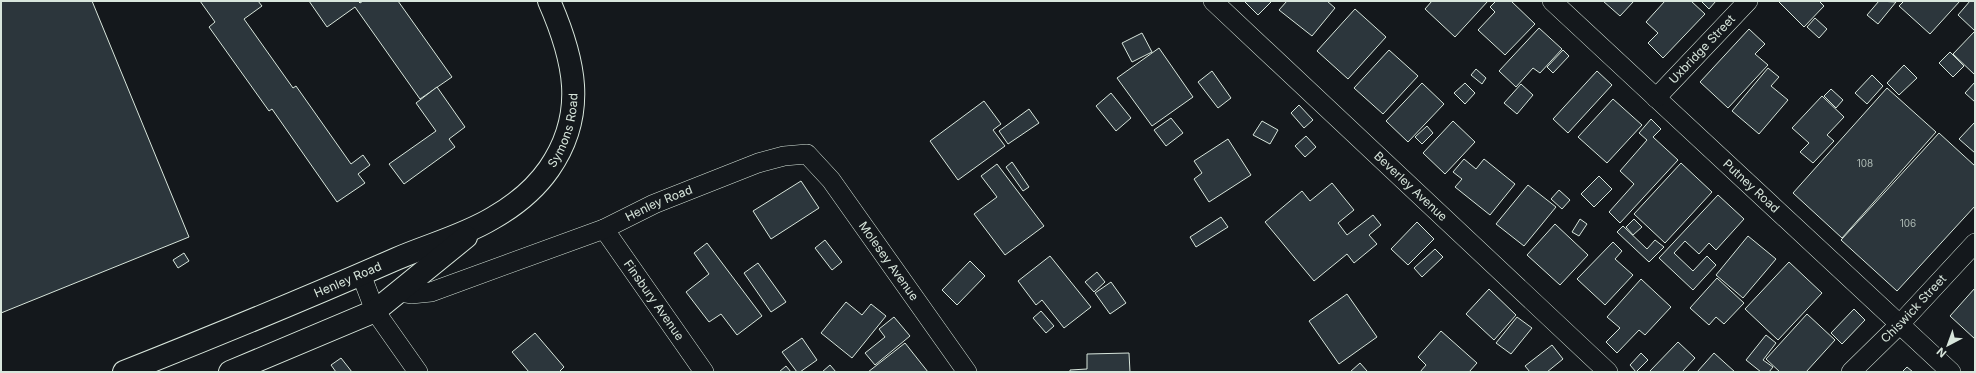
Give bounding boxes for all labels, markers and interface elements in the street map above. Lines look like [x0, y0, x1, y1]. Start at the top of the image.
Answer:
street label: Uxbridge Street [1666, 11, 1738, 87]
street label: Symons Road [544, 93, 580, 170]
street label: Beverley Avenue [1371, 148, 1451, 224]
street label: Putney Road [1720, 156, 1783, 216]
house number: 108 [1857, 157, 1873, 169]
street label: Henley Road [623, 182, 694, 224]
house number: 106 [1900, 217, 1916, 229]
street label: Molesey Avenue [856, 218, 922, 303]
street label: Finsbury Avenue [621, 257, 688, 343]
street label: Henley Road [312, 258, 384, 300]
street label: Chiswick Street [1877, 271, 1949, 346]
north arrow [1928, 325, 1968, 365]
text: N [1934, 345, 1949, 361]

